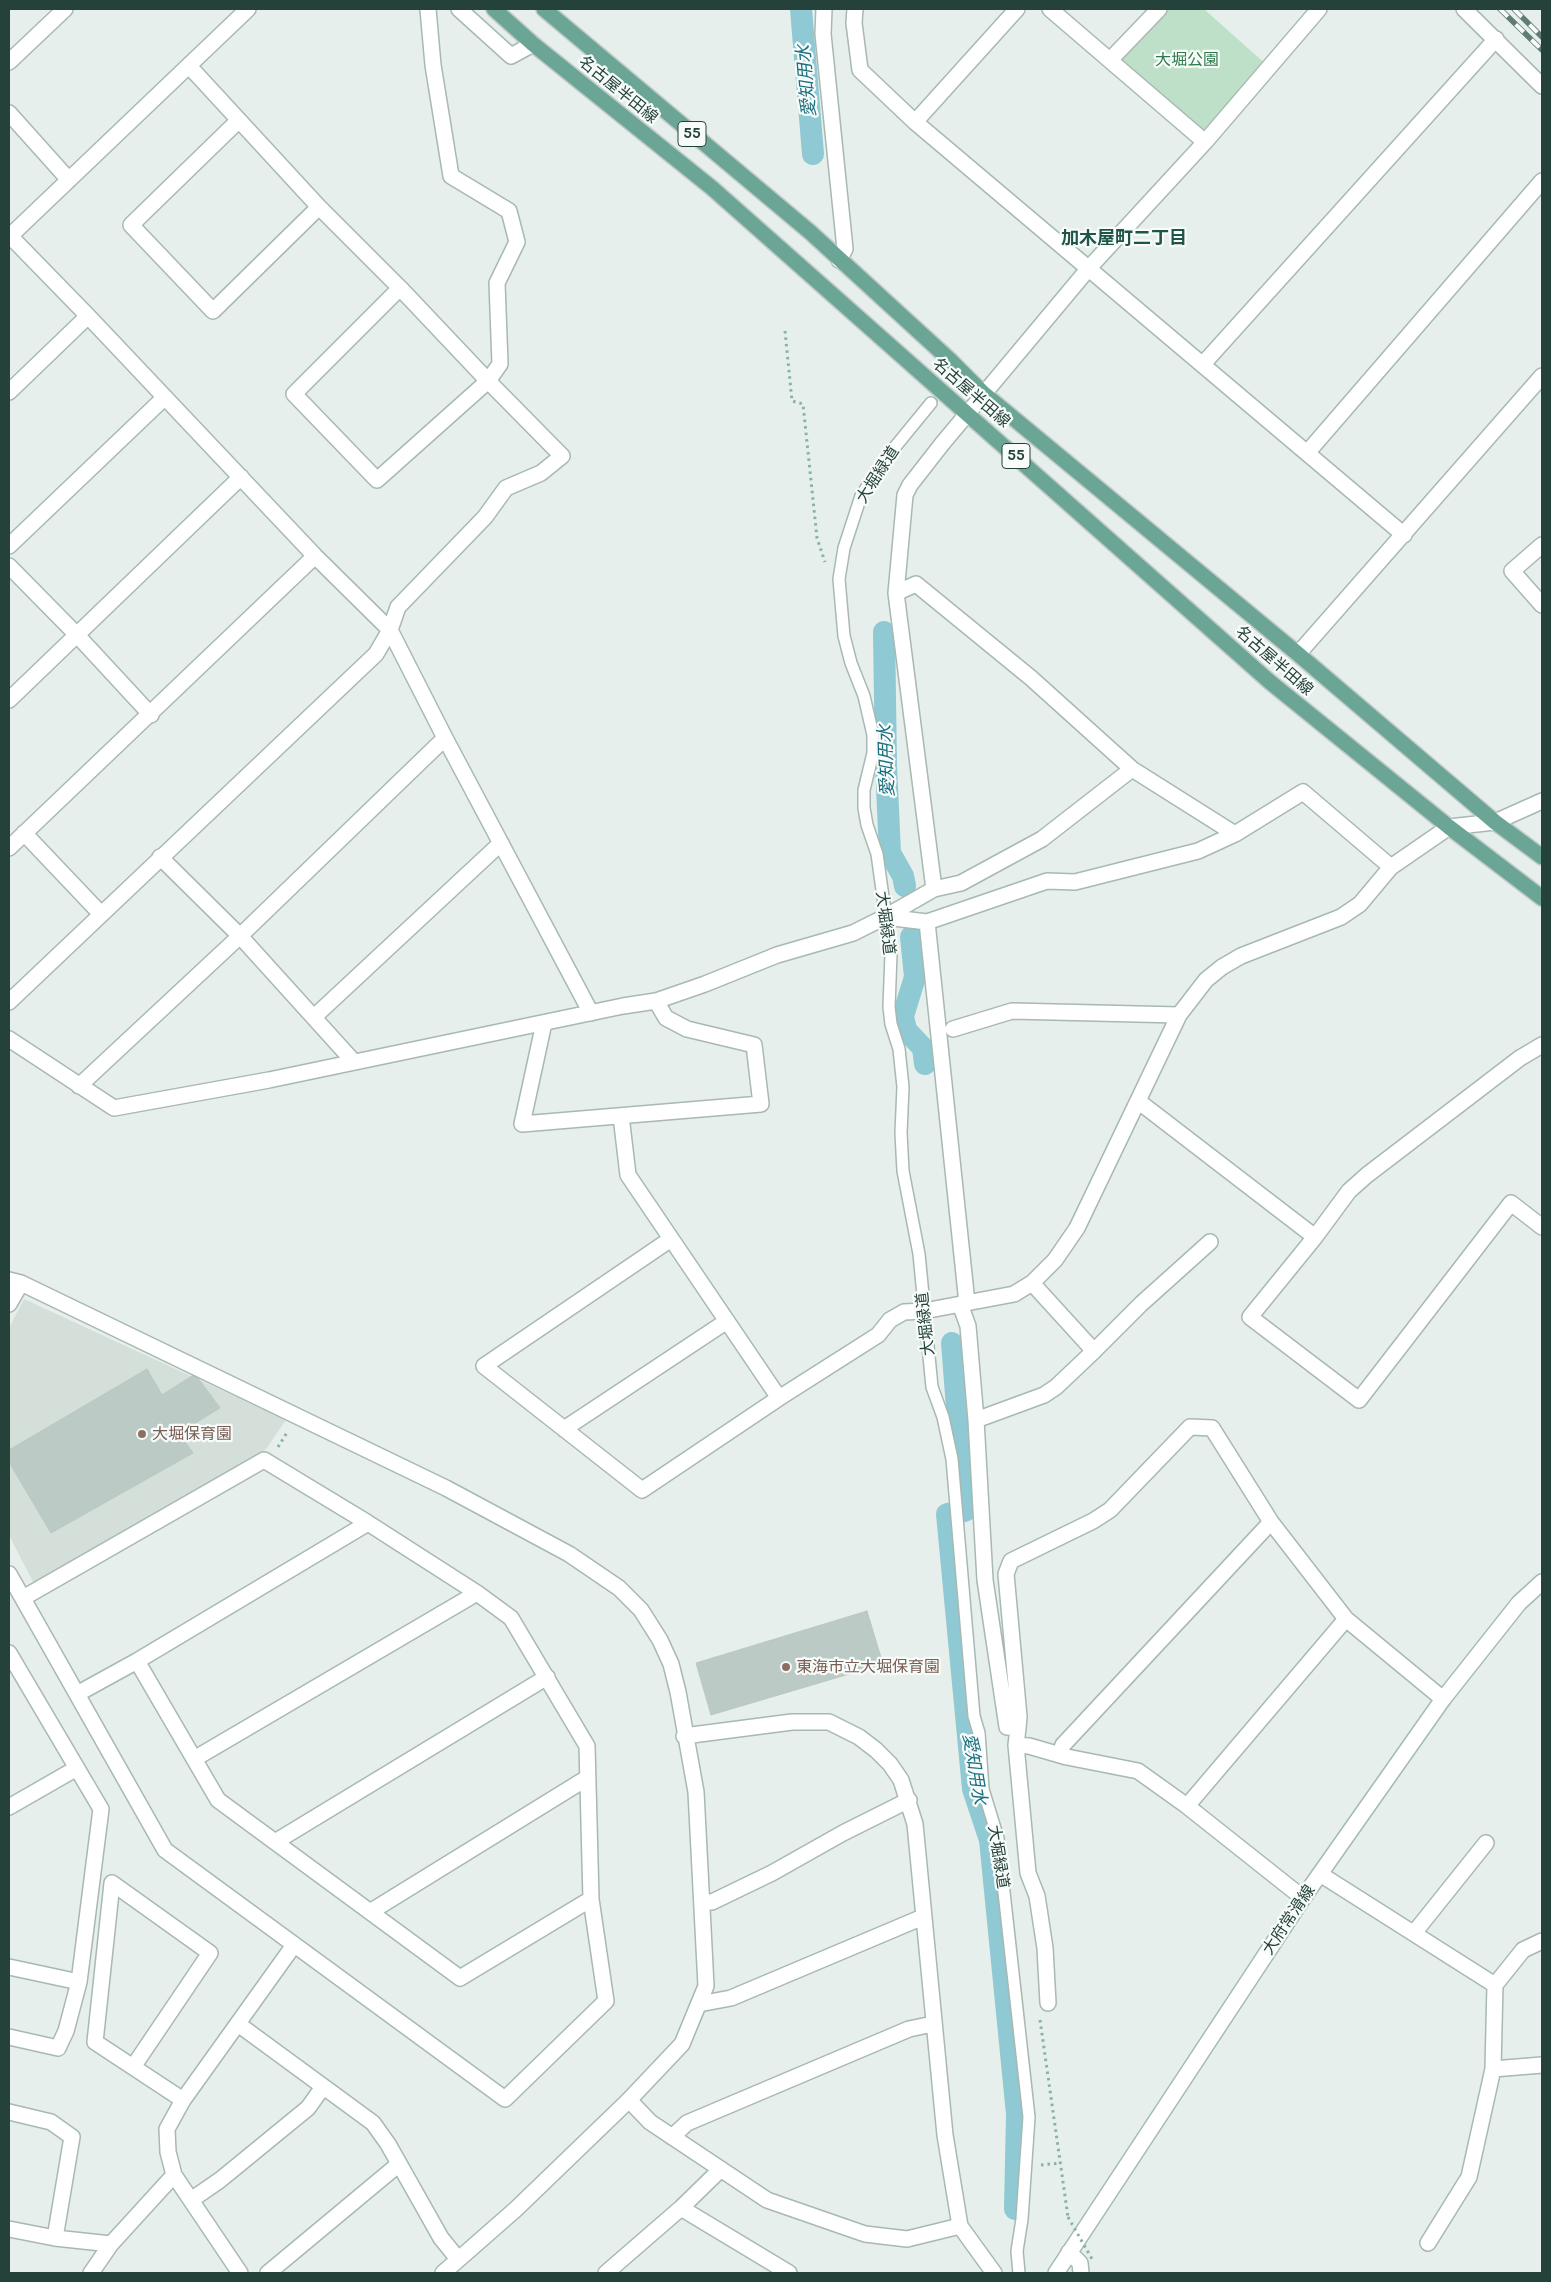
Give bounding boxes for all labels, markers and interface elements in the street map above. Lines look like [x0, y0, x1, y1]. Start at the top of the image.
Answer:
water label: 愛知用水 [793, 44, 821, 118]
park label: 大堀公園 [1155, 50, 1219, 70]
street label: 名古屋半田線 [575, 52, 661, 128]
road number: 55 [678, 122, 706, 146]
district label: 加木屋町二丁目 [1061, 228, 1187, 250]
street label: 名古屋半田線 [928, 354, 1014, 432]
street label: 大堀緑道 [853, 443, 903, 507]
road number: 55 [1002, 444, 1030, 468]
street label: 名古屋半田線 [1231, 622, 1317, 700]
water label: 愛知用水 [875, 725, 899, 797]
street label: 大堀緑道 [872, 890, 898, 956]
street label: 大堀緑道 [913, 1291, 939, 1357]
place label: 大堀保育園 [152, 1424, 232, 1444]
marker: 大堀保育園 [136, 1428, 148, 1440]
place label: 東海市立大堀保育園 [796, 1657, 940, 1677]
marker: 東海市立大堀保育園 [780, 1661, 792, 1673]
water label: 愛知用水 [958, 1732, 990, 1806]
street label: 大堀緑道 [984, 1824, 1012, 1890]
street label: 大府常滑線 [1259, 1881, 1319, 1959]

